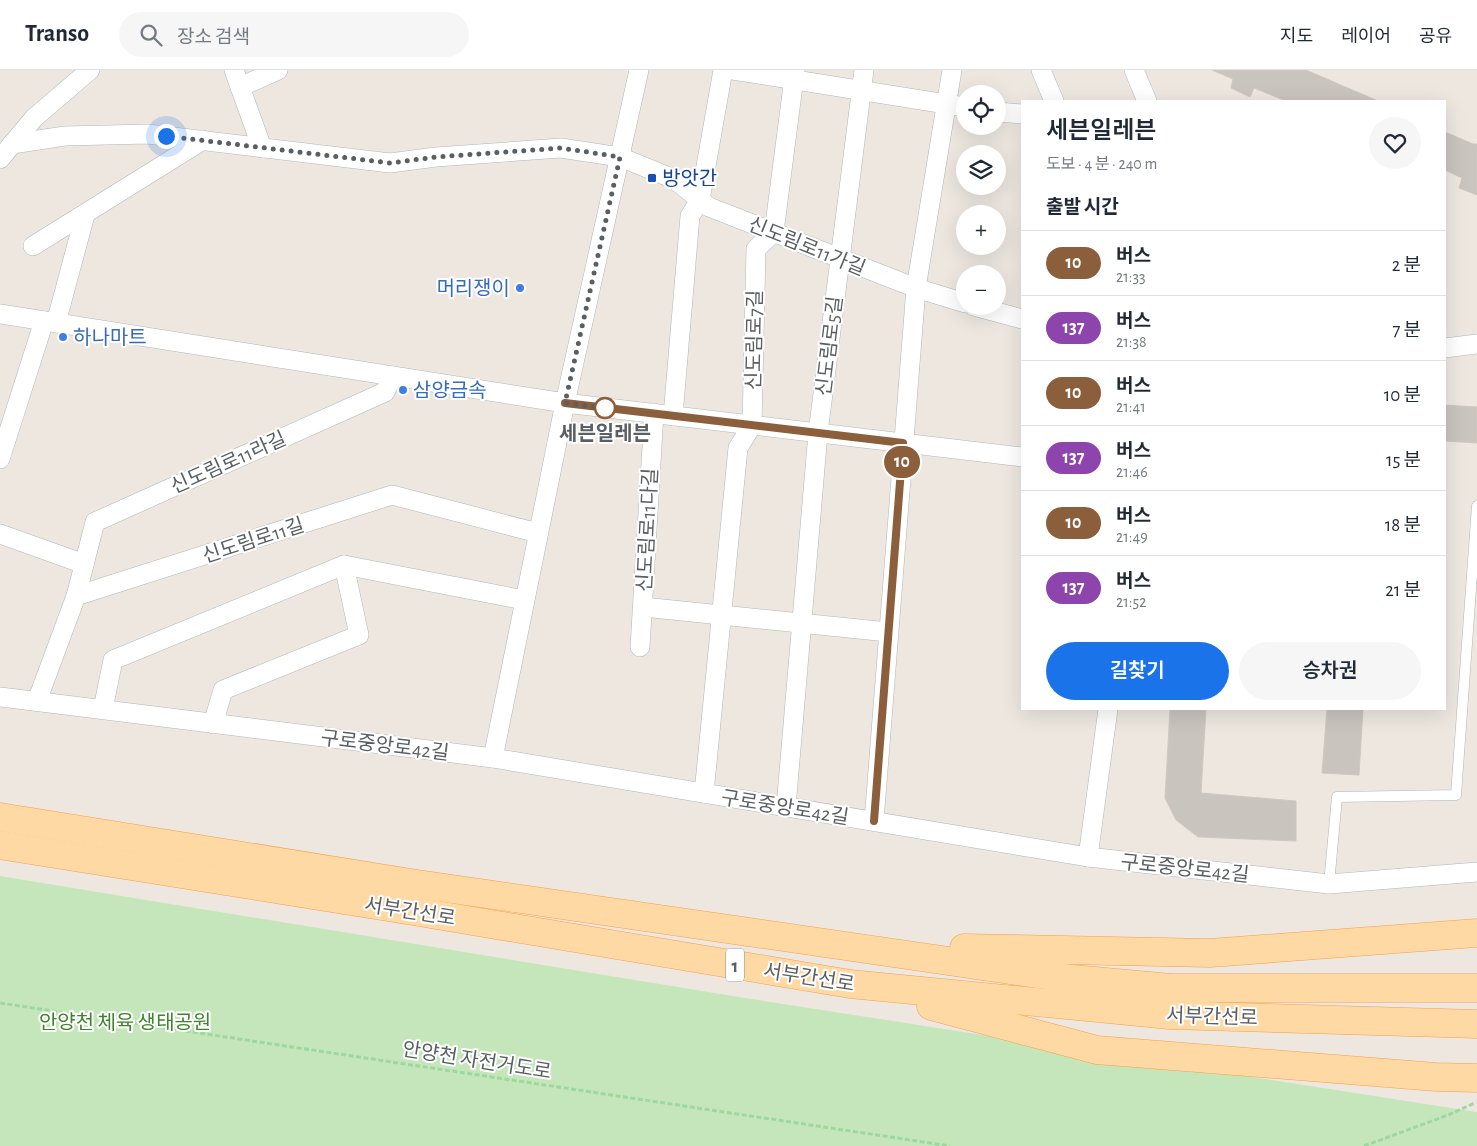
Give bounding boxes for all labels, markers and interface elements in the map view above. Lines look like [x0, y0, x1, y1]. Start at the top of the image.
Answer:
search box [119, 12, 469, 57]
icon: search [137, 21, 165, 49]
text: Transo [25, 22, 89, 46]
text: 장소 검색 [177, 28, 250, 47]
text: 지도 [1280, 28, 1313, 46]
text: 레이어 [1341, 28, 1391, 46]
text: 공유 [1419, 28, 1452, 46]
map controls [956, 85, 1006, 315]
button: locate [956, 85, 1006, 135]
button: heart [1369, 117, 1421, 169]
text: 세븐일레븐 [1046, 119, 1156, 143]
your location [154, 124, 179, 149]
button: layers [956, 145, 1006, 195]
text: 도보 · 4 분 · 240 m [1046, 156, 1157, 172]
place label: 방앗간 [662, 168, 717, 189]
marker: 방앗간 [646, 172, 658, 184]
text: 출발 시간 [1046, 198, 1119, 217]
button: + [956, 205, 1006, 255]
street label: 신도림로11가길 [745, 213, 868, 279]
text: 버스 [1116, 247, 1151, 266]
text: 10 [1066, 254, 1081, 272]
text: 2 분 [1392, 256, 1421, 275]
button: − [956, 265, 1006, 315]
text: 21:33 [1116, 269, 1146, 285]
place label: 머리쟁이 [436, 278, 510, 299]
marker: 머리쟁이 [514, 282, 526, 294]
street label: 신도림로7길 [743, 290, 766, 390]
street label: 신도림로5길 [813, 295, 846, 397]
text: 버스 [1116, 312, 1151, 331]
text: 137 [1062, 319, 1085, 337]
text: 7 분 [1392, 321, 1421, 340]
place label: 하나마트 [73, 327, 147, 348]
marker: 하나마트 [57, 331, 69, 343]
text: 21:38 [1116, 334, 1147, 350]
text: 버스 [1116, 377, 1151, 396]
place label: 삼양금속 [413, 380, 487, 401]
marker: 삼양금속 [397, 384, 409, 396]
text: 10 [1066, 384, 1081, 402]
text: 10 분 [1384, 386, 1421, 405]
marker: 세븐일레븐 [594, 397, 616, 419]
text: 21:41 [1116, 399, 1146, 415]
place label: 세븐일레븐 [559, 423, 651, 444]
street label: 신도림로11라길 [167, 428, 289, 497]
text: 버스 [1116, 442, 1151, 461]
line badge: 10 [880, 446, 924, 478]
text: 137 [1062, 449, 1085, 467]
text: 15 분 [1386, 451, 1421, 470]
text: 10 [894, 453, 910, 471]
text: 21:46 [1116, 464, 1148, 480]
street label: 신도림로11다길 [634, 467, 661, 593]
text: 버스 [1116, 507, 1151, 526]
street label: 신도림로11길 [200, 514, 307, 567]
text: 10 [1066, 514, 1081, 532]
text: 18 분 [1385, 516, 1421, 535]
text: 21:49 [1116, 529, 1148, 545]
text: 버스 [1116, 572, 1151, 591]
text: 137 [1062, 579, 1085, 597]
text: 21 분 [1385, 581, 1421, 600]
text: 21:52 [1116, 594, 1146, 610]
button: 길찾기 [1046, 642, 1229, 700]
button: 승차권 [1239, 642, 1421, 700]
street label: 구로중앙로42길 [320, 727, 450, 764]
street label: 구로중앙로42길 [720, 787, 850, 828]
street label: 구로중앙로42길 [1120, 851, 1250, 886]
street label: 서부간선로 [363, 894, 457, 929]
road number: 1 [726, 948, 744, 982]
street label: 서부간선로 [762, 960, 856, 995]
street label: 서부간선로 [1166, 1004, 1258, 1029]
park label: 안양천 체육 생태공원 [39, 1012, 211, 1033]
street label: 안양천 자전거도로 [401, 1038, 553, 1083]

